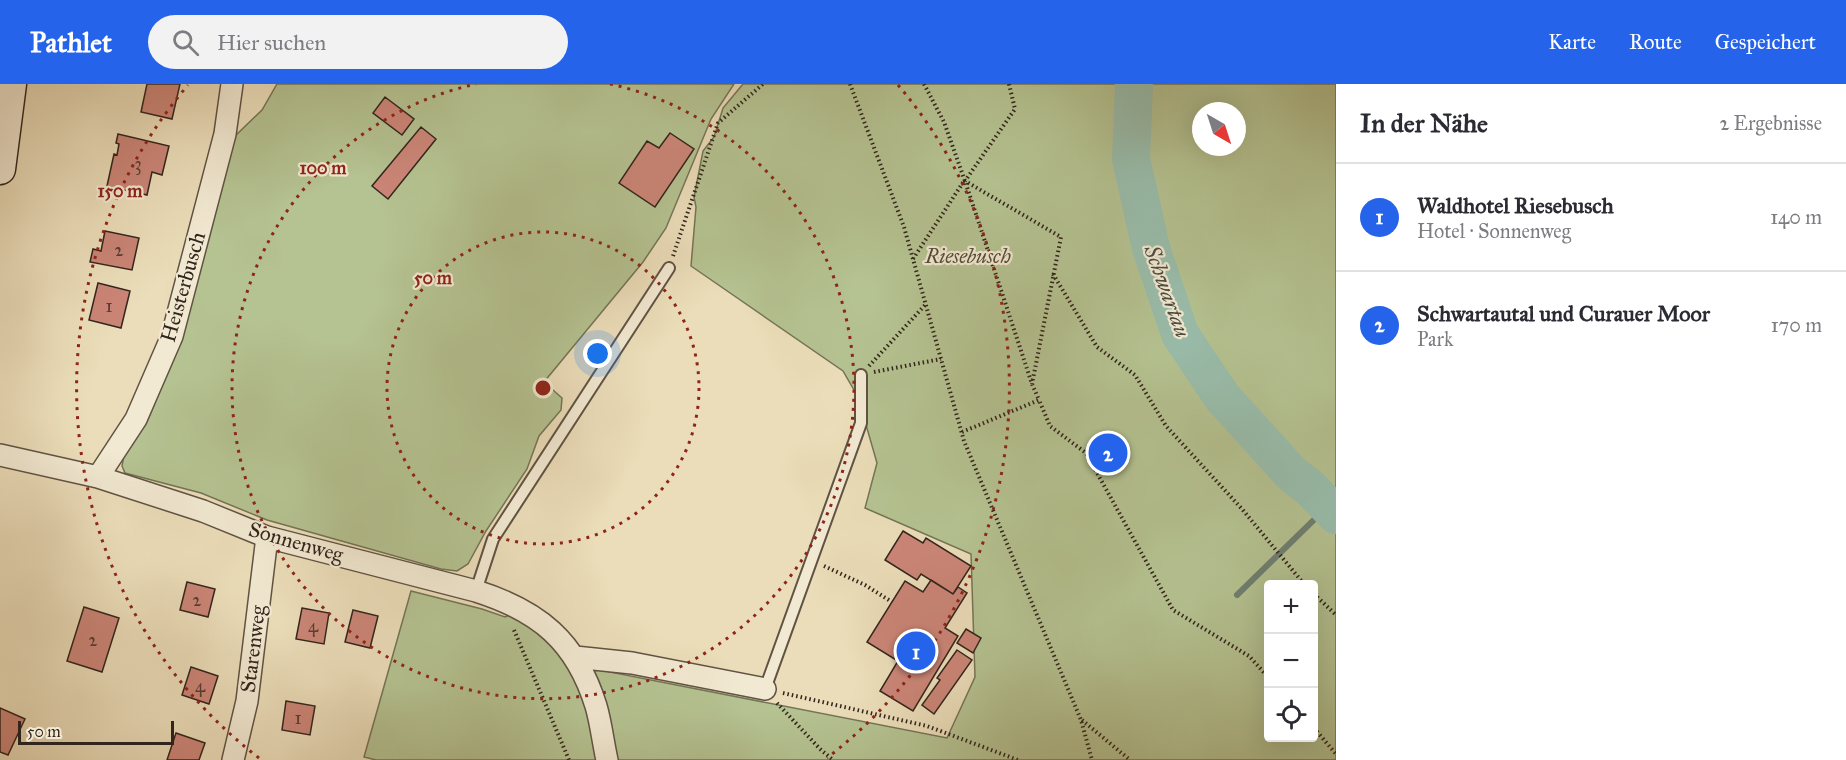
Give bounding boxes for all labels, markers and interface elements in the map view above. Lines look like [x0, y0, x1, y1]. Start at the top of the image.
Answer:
search box [148, 15, 568, 69]
text: Pathlet [30, 25, 112, 60]
icon: search [169, 26, 202, 59]
text: Hier suchen [217, 29, 326, 56]
text: Karte [1548, 29, 1596, 55]
text: Route [1629, 29, 1682, 55]
text: Gespeichert [1715, 29, 1816, 55]
north arrow [1192, 102, 1246, 156]
text: In der Nähe [1360, 107, 1488, 139]
text: 2 Ergebnisse [1719, 111, 1822, 135]
house number: 3 [134, 153, 142, 175]
text: 100 m [300, 157, 347, 179]
text: 150 m [98, 180, 143, 202]
text: Waldhotel Riesebusch [1417, 192, 1614, 219]
text: 1 [1376, 205, 1383, 229]
text: 140 m [1770, 205, 1822, 229]
text: Hotel · Sonnenweg [1417, 219, 1571, 243]
street label: Heisterbusch [155, 228, 211, 345]
house number: 2 [115, 239, 124, 261]
water label: Schwartau [1138, 240, 1197, 341]
park label: Riesebusch [924, 243, 1011, 269]
text: 50 m [414, 267, 453, 289]
house number: 1 [105, 295, 113, 317]
text: Schwartautal und Curauer Moor [1417, 300, 1710, 327]
text: 2 [1375, 313, 1384, 337]
text: 170 m [1771, 313, 1822, 337]
text: Park [1417, 327, 1453, 351]
your location [583, 339, 612, 368]
centre of rings [533, 378, 553, 398]
pin: 2 [1088, 430, 1128, 476]
street label: Sonnenweg [246, 516, 347, 568]
map controls [1264, 580, 1318, 742]
button: + [1264, 580, 1318, 634]
house number: 2 [193, 589, 202, 611]
street label: Starenweg [235, 603, 271, 694]
house number: 4 [308, 615, 319, 637]
pin: 1 [896, 628, 936, 674]
house number: 2 [89, 629, 98, 651]
button: − [1264, 634, 1318, 688]
house number: 4 [195, 675, 206, 697]
button: locate [1264, 688, 1318, 742]
house number: 1 [294, 707, 302, 729]
scale bar [18, 718, 174, 746]
text: 50 m [27, 722, 61, 741]

